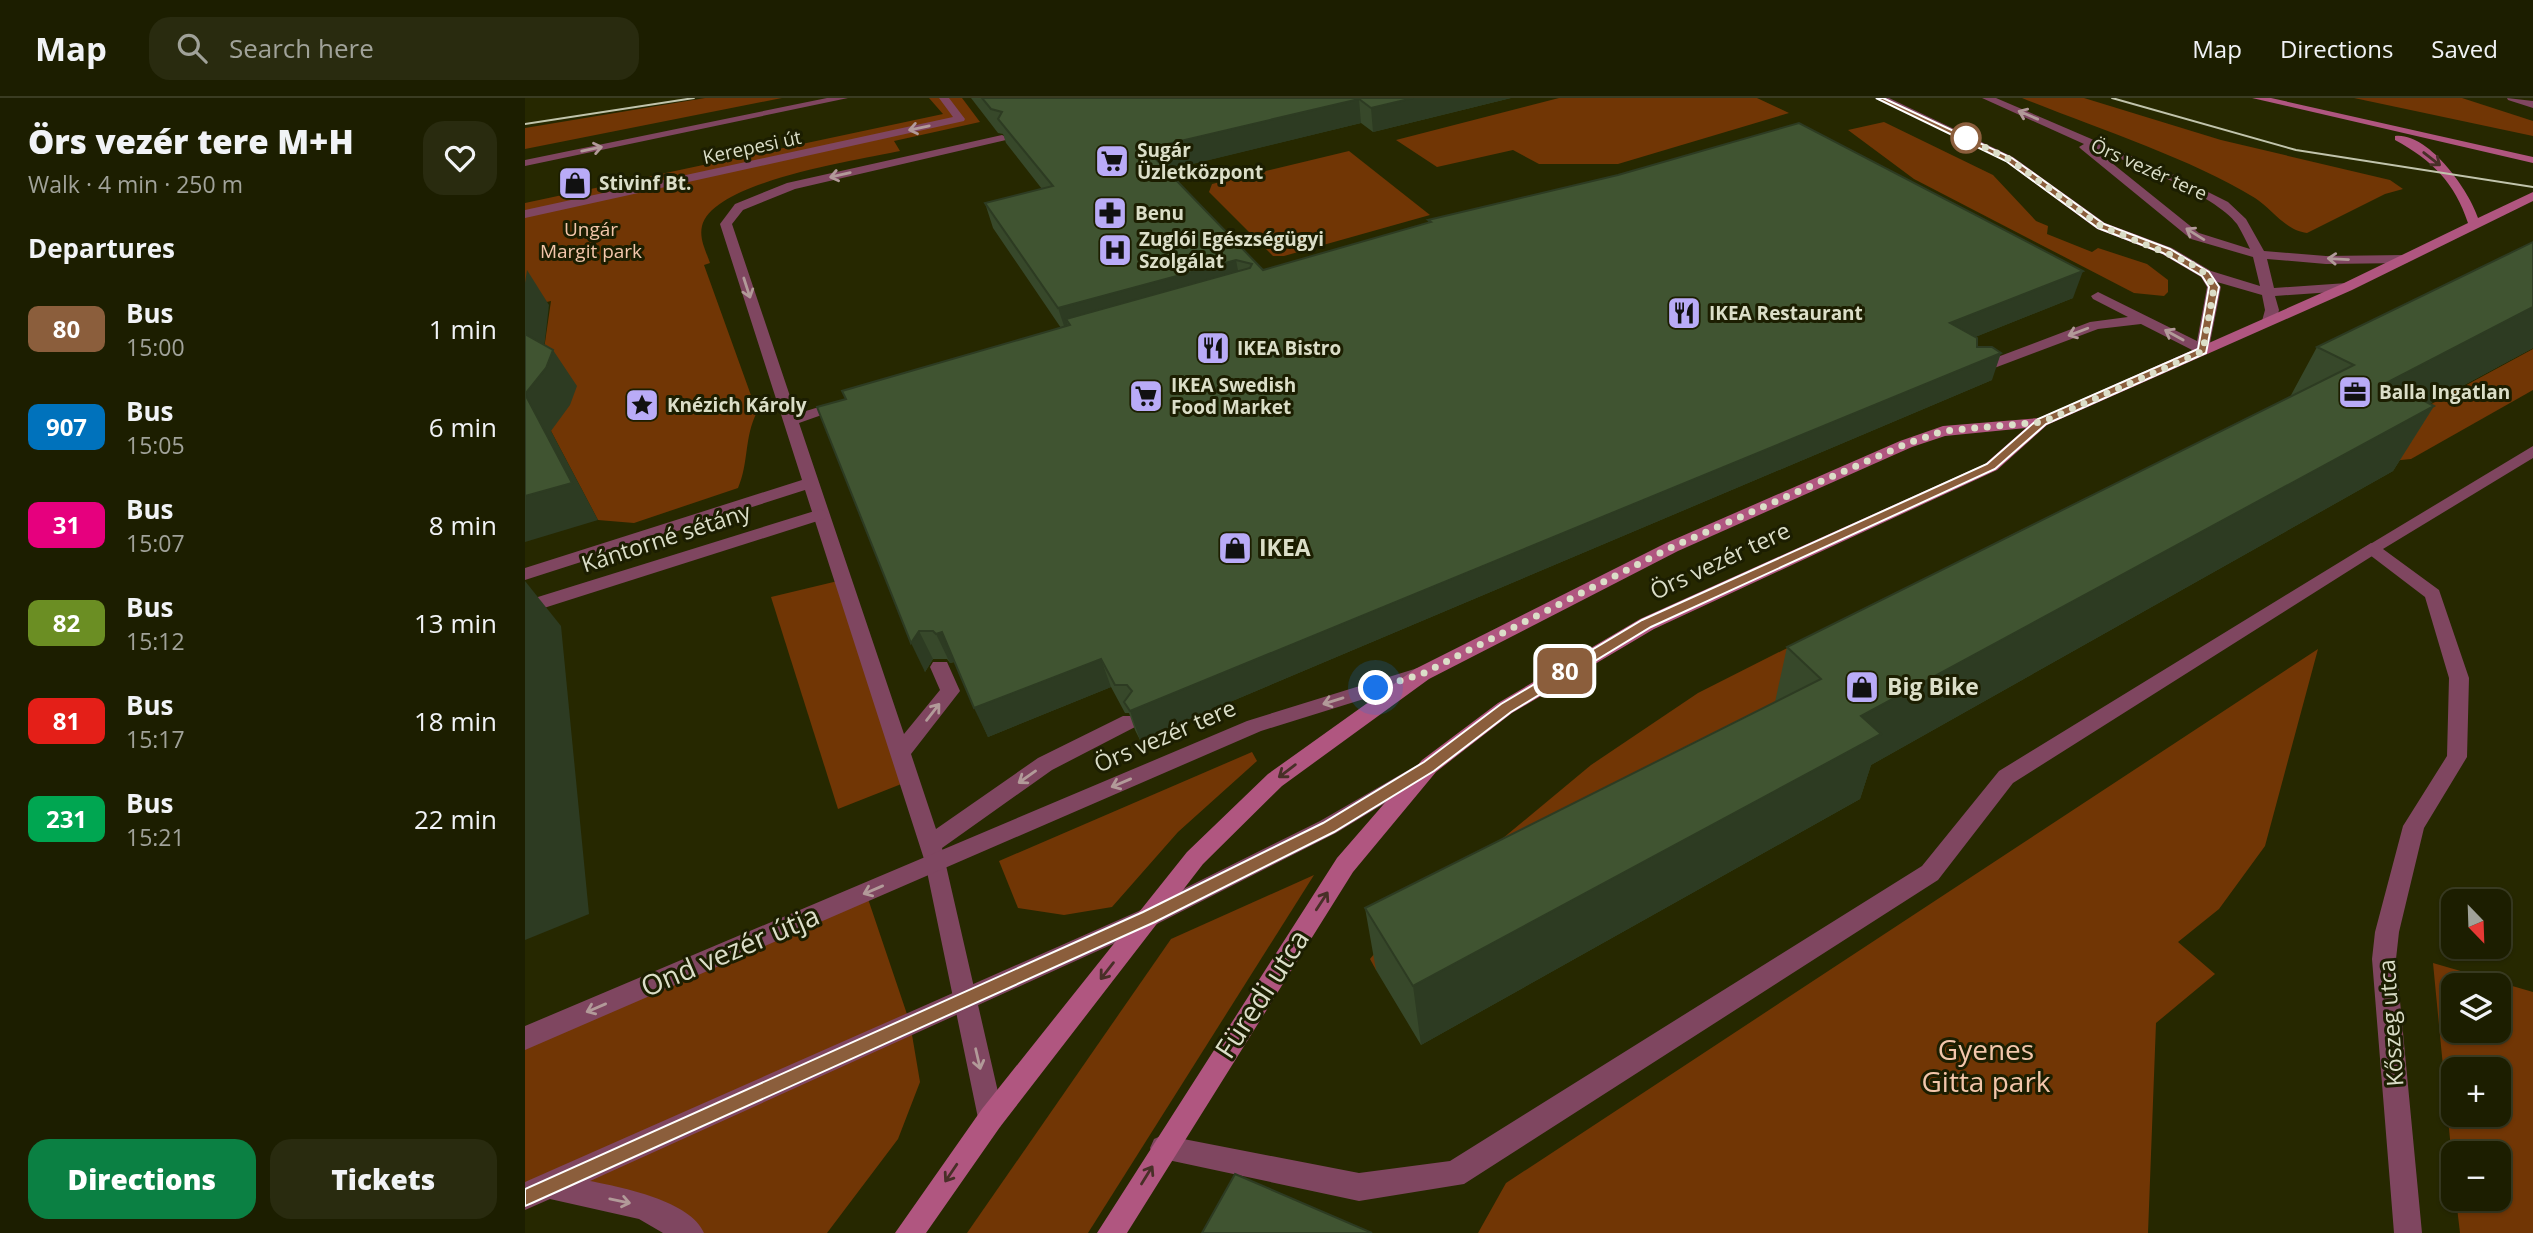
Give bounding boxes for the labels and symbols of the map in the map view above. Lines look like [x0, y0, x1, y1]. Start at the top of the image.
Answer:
one-way arrow [2017, 108, 2039, 121]
one-way arrow [908, 122, 931, 136]
unlabelled marker [1951, 123, 1981, 153]
street label: Kerepesi út [700, 124, 804, 170]
street label: Örs vezér tere [2087, 132, 2211, 206]
place label: Sugár Üzletközpont [1137, 137, 1263, 185]
one-way arrow [580, 142, 603, 156]
supermarket icon: Sugár Üzletközpont [1093, 142, 1131, 180]
one-way arrow [2422, 151, 2441, 166]
shop icon: Stivinf Bt. [556, 164, 594, 202]
one-way arrow [829, 168, 852, 182]
place label: Stivinf Bt. [599, 170, 691, 196]
pharmacy icon: Benu [1091, 194, 1129, 232]
place label: Benu [1135, 200, 1184, 226]
park label: Ungár Margit park [540, 216, 642, 264]
place label: Zuglói Egészségügyi Szolgálat [1139, 226, 1324, 274]
one-way arrow [2185, 227, 2205, 241]
hospital icon: Zuglói Egészségügyi Szolgálat [1096, 231, 1134, 269]
one-way arrow [2326, 253, 2349, 266]
one-way arrow [742, 276, 754, 298]
restaurant icon: IKEA Restaurant [1665, 294, 1703, 332]
place label: IKEA Restaurant [1709, 300, 1863, 326]
one-way arrow [2067, 326, 2089, 339]
one-way arrow [2164, 327, 2184, 341]
restaurant icon: IKEA Bistro [1194, 329, 1232, 367]
place label: IKEA Bistro [1237, 335, 1341, 361]
place label: IKEA Swedish Food Market [1171, 372, 1296, 420]
office icon: Balla Ingatlan [2336, 373, 2374, 411]
supermarket icon: IKEA Swedish Food Market [1127, 377, 1165, 415]
place label: Balla Ingatlan [2379, 379, 2510, 405]
place icon: Knézich Károly [623, 386, 661, 424]
place label: Knézich Károly [667, 392, 807, 418]
street label: Kántorné sétány [577, 495, 755, 579]
street label: Örs vezér tere [1644, 514, 1795, 607]
shop icon: IKEA [1216, 529, 1254, 567]
place label: IKEA [1259, 531, 1311, 563]
line badge: 80 [1534, 648, 1597, 694]
shop icon: Big Bike [1843, 668, 1881, 706]
your location [1358, 670, 1393, 705]
place label: Big Bike [1887, 670, 1979, 702]
street label: Örs vezér tere [1089, 691, 1240, 779]
one-way arrow [1323, 695, 1345, 708]
one-way arrow [926, 703, 941, 722]
one-way arrow [1278, 764, 1297, 778]
one-way arrow [1018, 770, 1037, 784]
one-way arrow [1111, 777, 1133, 790]
one-way arrow [863, 884, 884, 897]
north arrow [2441, 889, 2511, 959]
one-way arrow [1316, 891, 1330, 911]
street label: Ond vezér útja [635, 895, 825, 1005]
street label: Füredi utca [1205, 922, 1317, 1065]
street label: Kőszeg utca [2370, 959, 2410, 1088]
one-way arrow [1099, 961, 1114, 979]
one-way arrow [586, 1002, 608, 1015]
park label: Gyenes Gitta park [1921, 1030, 2051, 1100]
one-way arrow [972, 1047, 985, 1070]
one-way arrow [944, 1163, 958, 1182]
one-way arrow [1140, 1165, 1154, 1185]
one-way arrow [608, 1195, 631, 1208]

